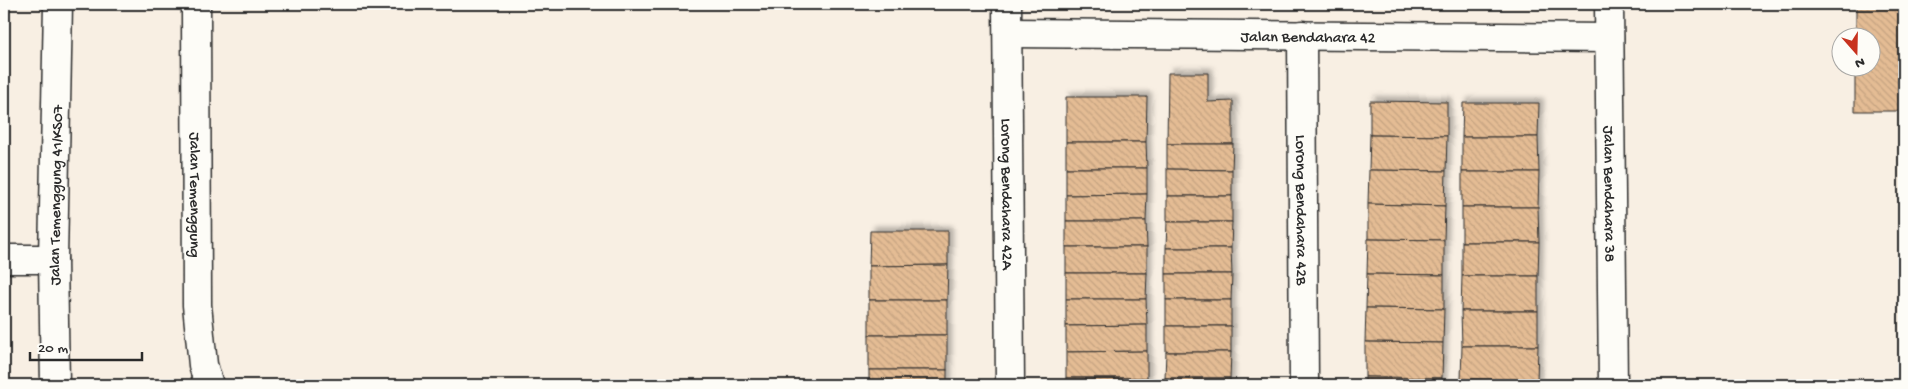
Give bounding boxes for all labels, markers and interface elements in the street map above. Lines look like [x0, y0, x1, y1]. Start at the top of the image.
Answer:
north arrow [1830, 28, 1880, 78]
street label: Jalan Bendahara 42 [1240, 29, 1376, 49]
text: N [1852, 52, 1867, 71]
street label: Jalan Temenggung 41/KS07 [47, 104, 69, 285]
street label: Lorong Bendahara 42A [995, 118, 1015, 272]
street label: Jalan Bendahara 38 [1597, 126, 1618, 263]
street label: Jalan Temenggung [183, 132, 203, 258]
street label: Lorong Bendahara 42B [1290, 135, 1309, 286]
scale bar [30, 329, 142, 361]
text: 20 m [38, 340, 68, 358]

